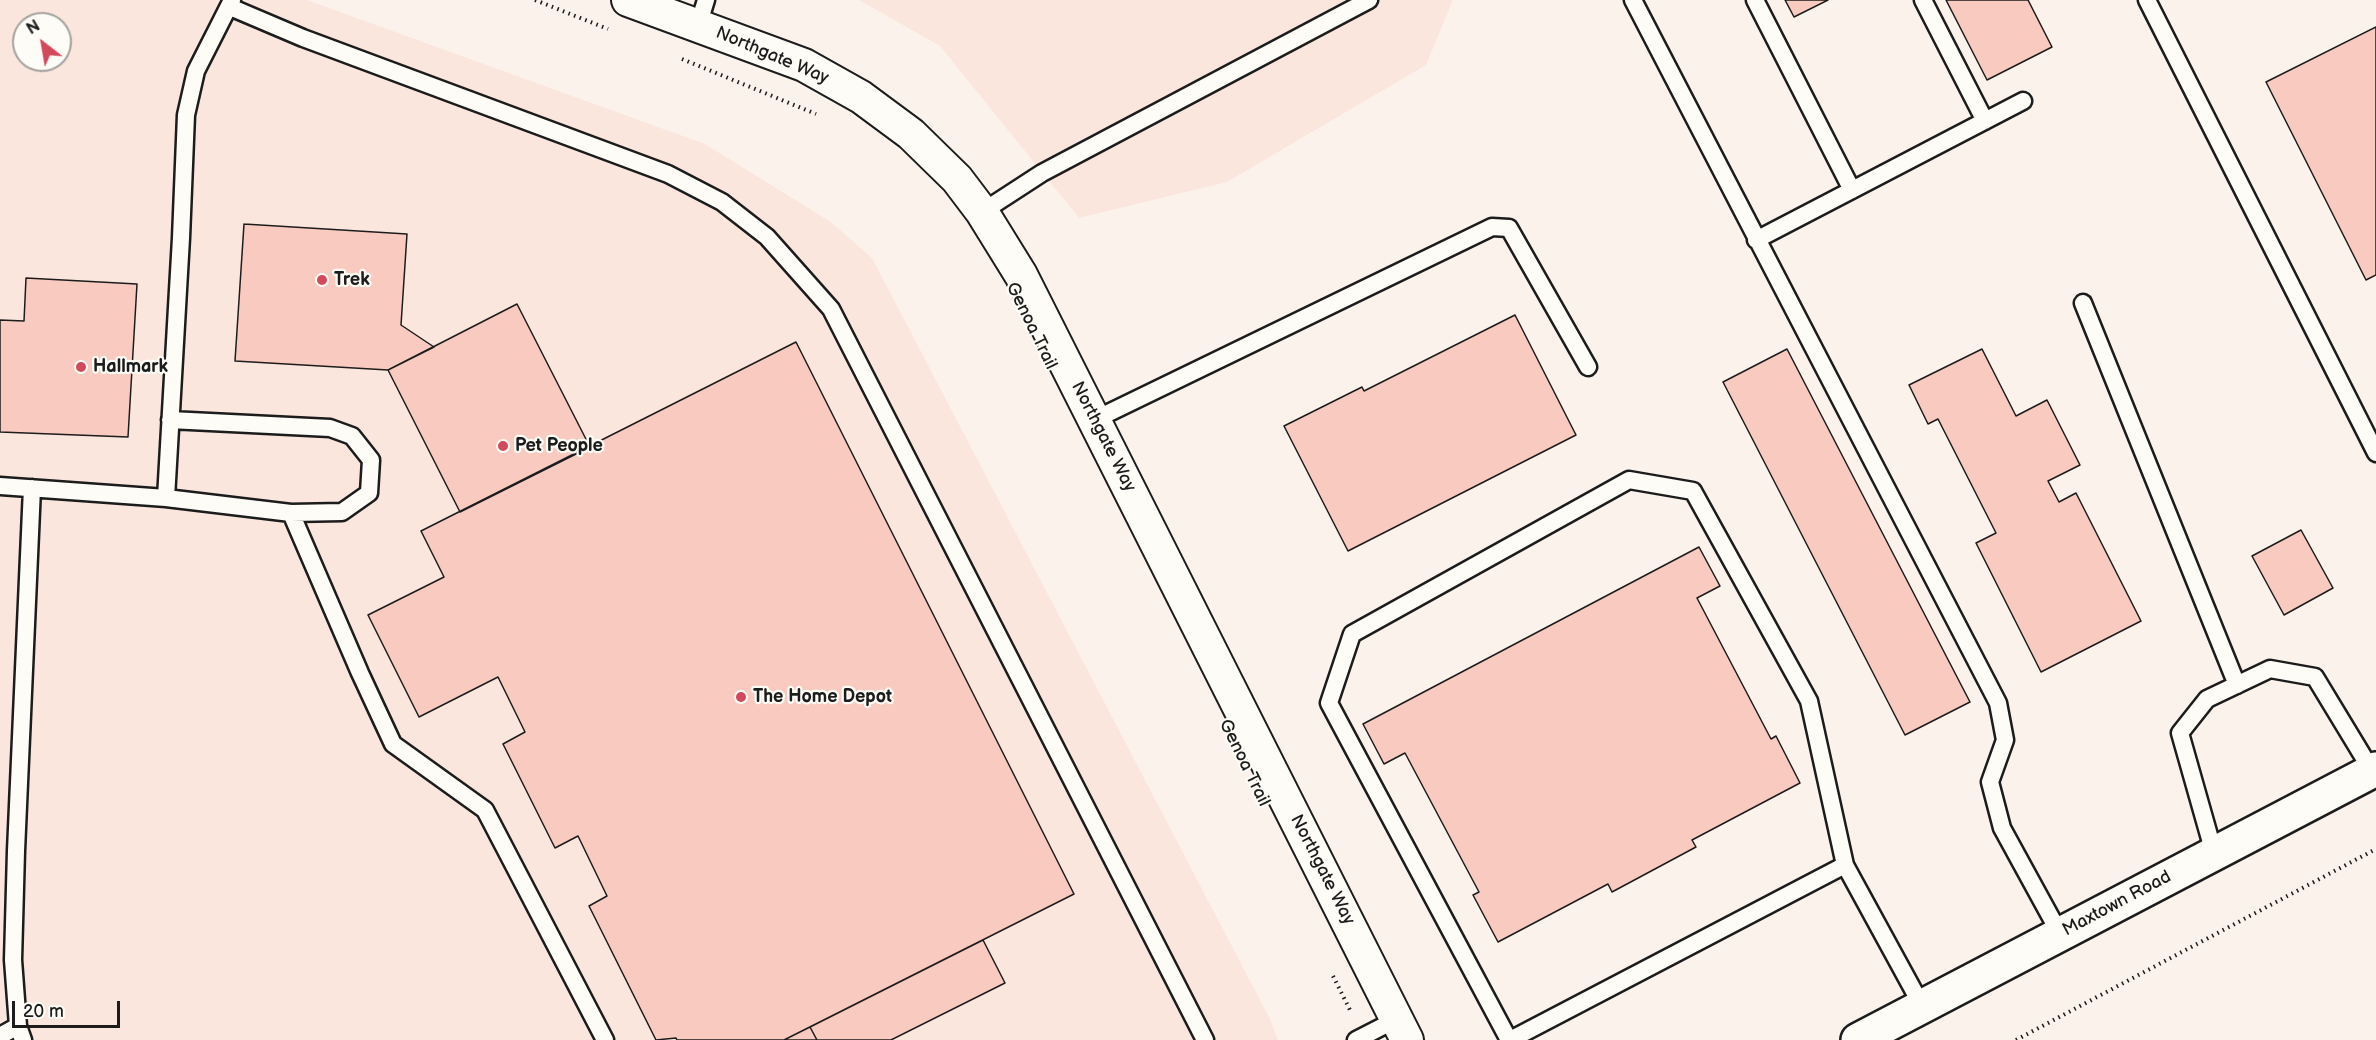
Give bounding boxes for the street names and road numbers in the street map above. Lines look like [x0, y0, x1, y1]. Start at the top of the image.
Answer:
street label: Northgate Way [712, 22, 832, 90]
street label: Genoa Trail [1001, 279, 1061, 373]
street label: Northgate Way [1066, 378, 1140, 496]
street label: Genoa Trail [1214, 716, 1274, 810]
street label: Northgate Way [1285, 811, 1359, 929]
street label: Maxtown Road [2059, 866, 2175, 942]

